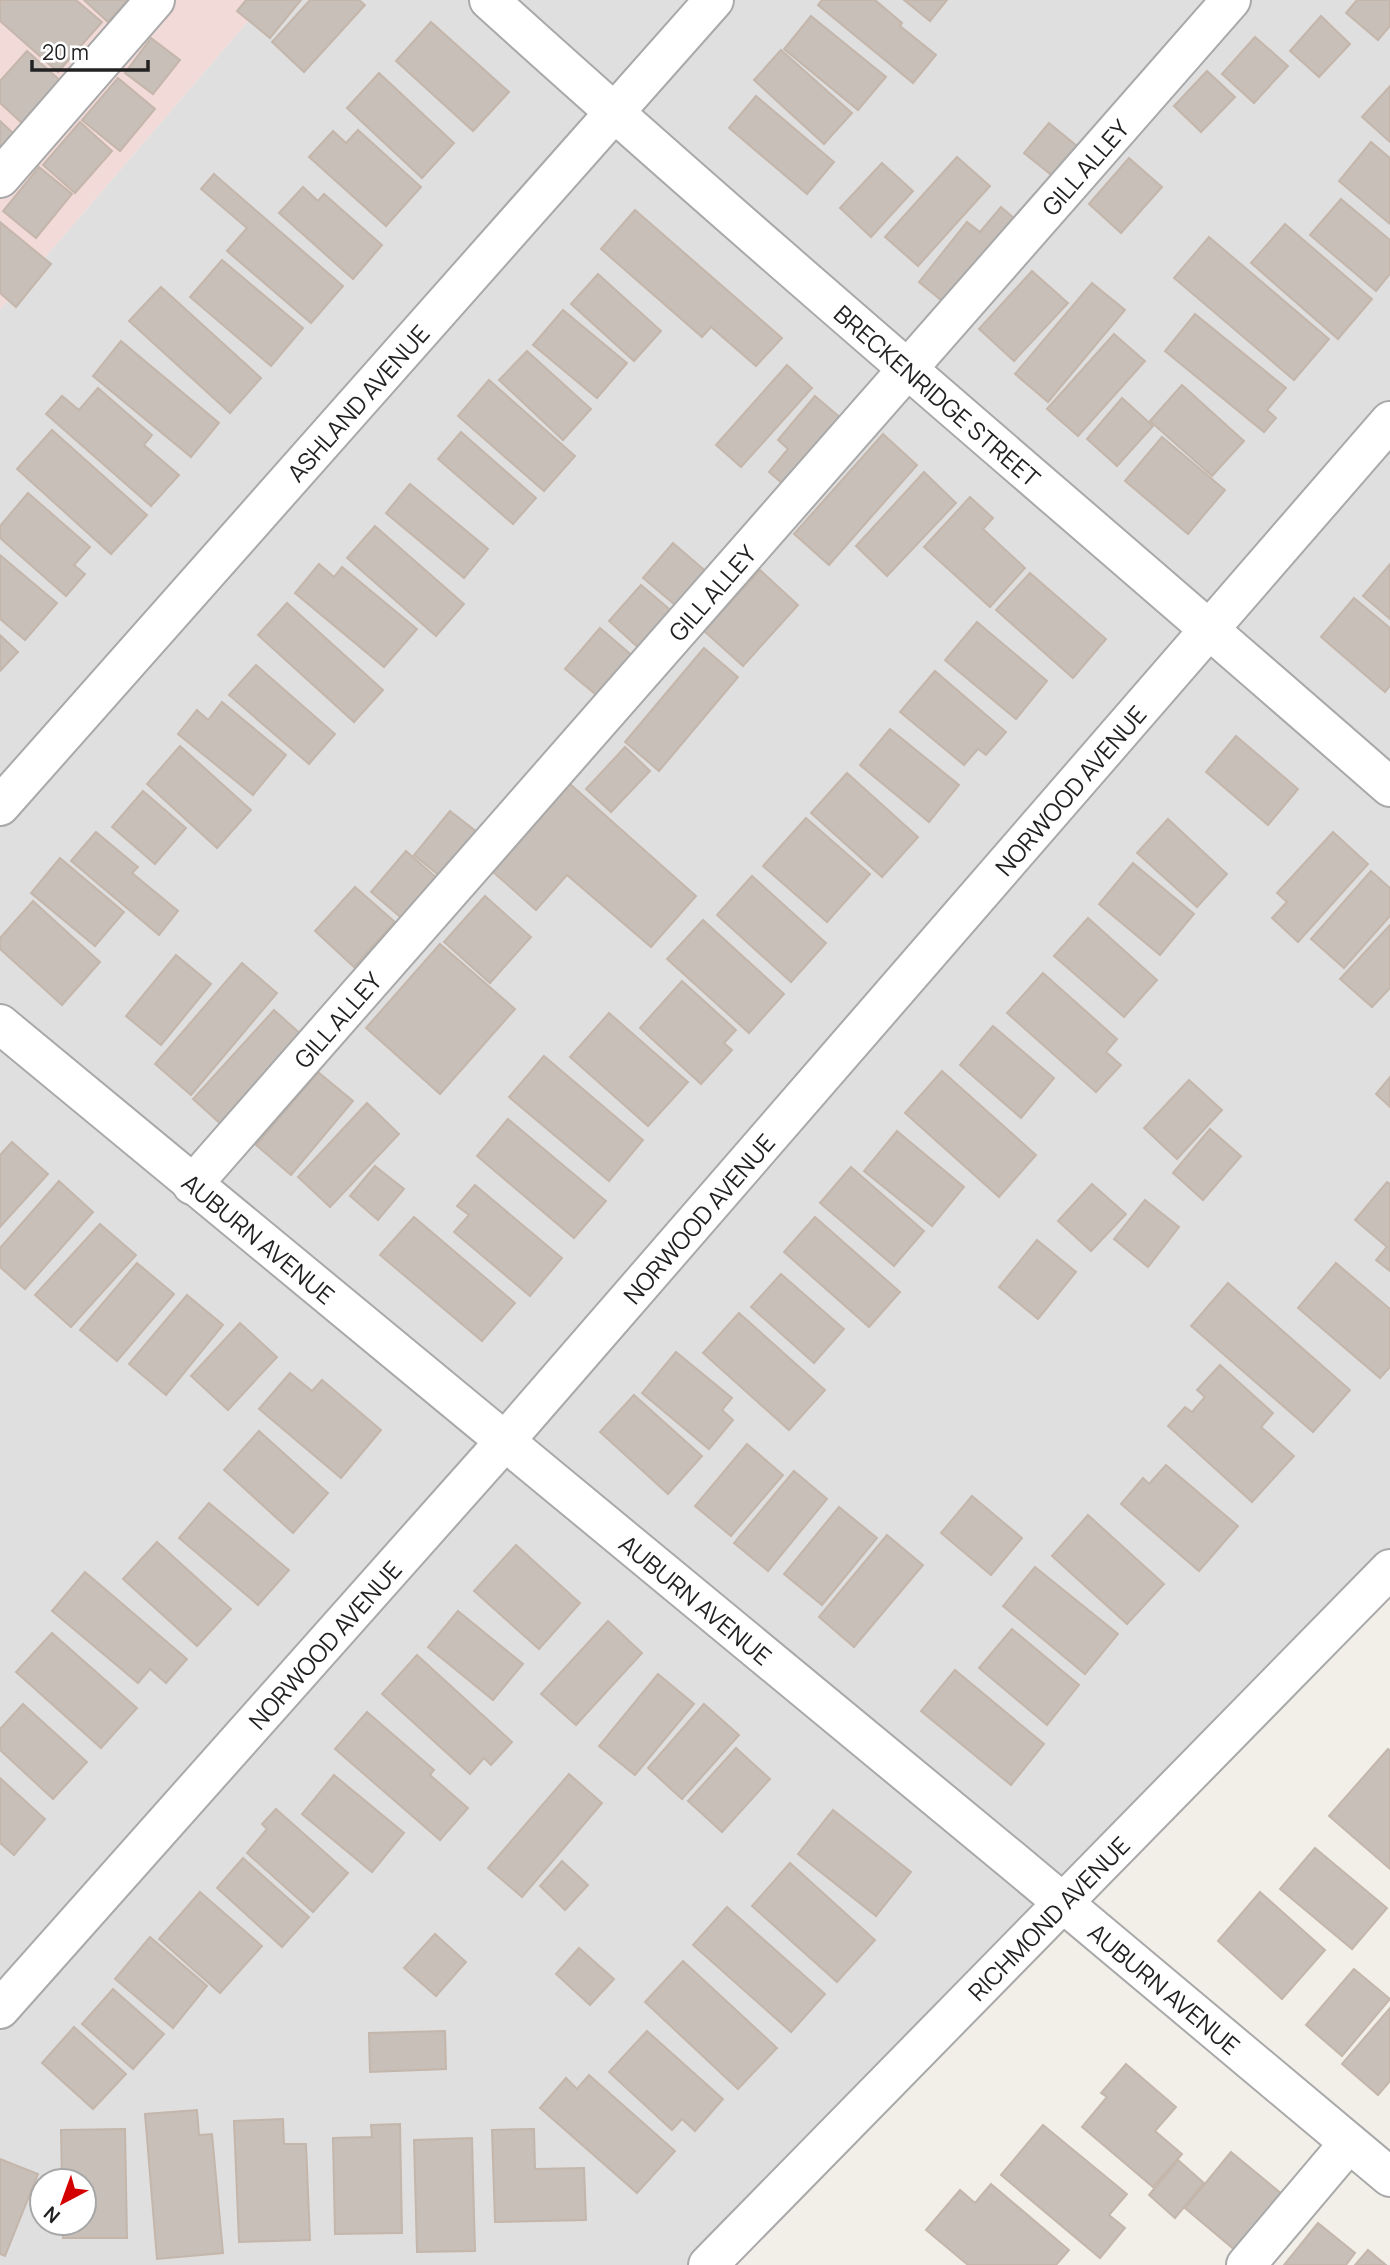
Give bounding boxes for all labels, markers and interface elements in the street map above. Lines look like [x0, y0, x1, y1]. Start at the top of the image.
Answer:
scale bar [32, 28, 147, 72]
text: 20 m [42, 38, 89, 66]
street label: GILL ALLEY [1034, 111, 1136, 222]
street label: BRECKENRIDGE STREET [828, 297, 1049, 494]
street label: ASHLAND AVENUE [279, 317, 436, 488]
street label: GILL ALLEY [660, 537, 763, 648]
street label: NORWOOD AVENUE [987, 698, 1153, 882]
street label: GILL ALLEY [286, 964, 389, 1075]
street label: NORWOOD AVENUE [615, 1126, 781, 1310]
street label: AUBURN AVENUE [176, 1165, 342, 1311]
street label: AUBURN AVENUE [613, 1527, 779, 1672]
street label: NORWOOD AVENUE [240, 1553, 408, 1736]
street label: RICHMOND AVENUE [960, 1828, 1136, 2007]
street label: AUBURN AVENUE [1082, 1915, 1247, 2061]
north arrow [28, 2167, 98, 2237]
text: N [38, 2201, 66, 2229]

